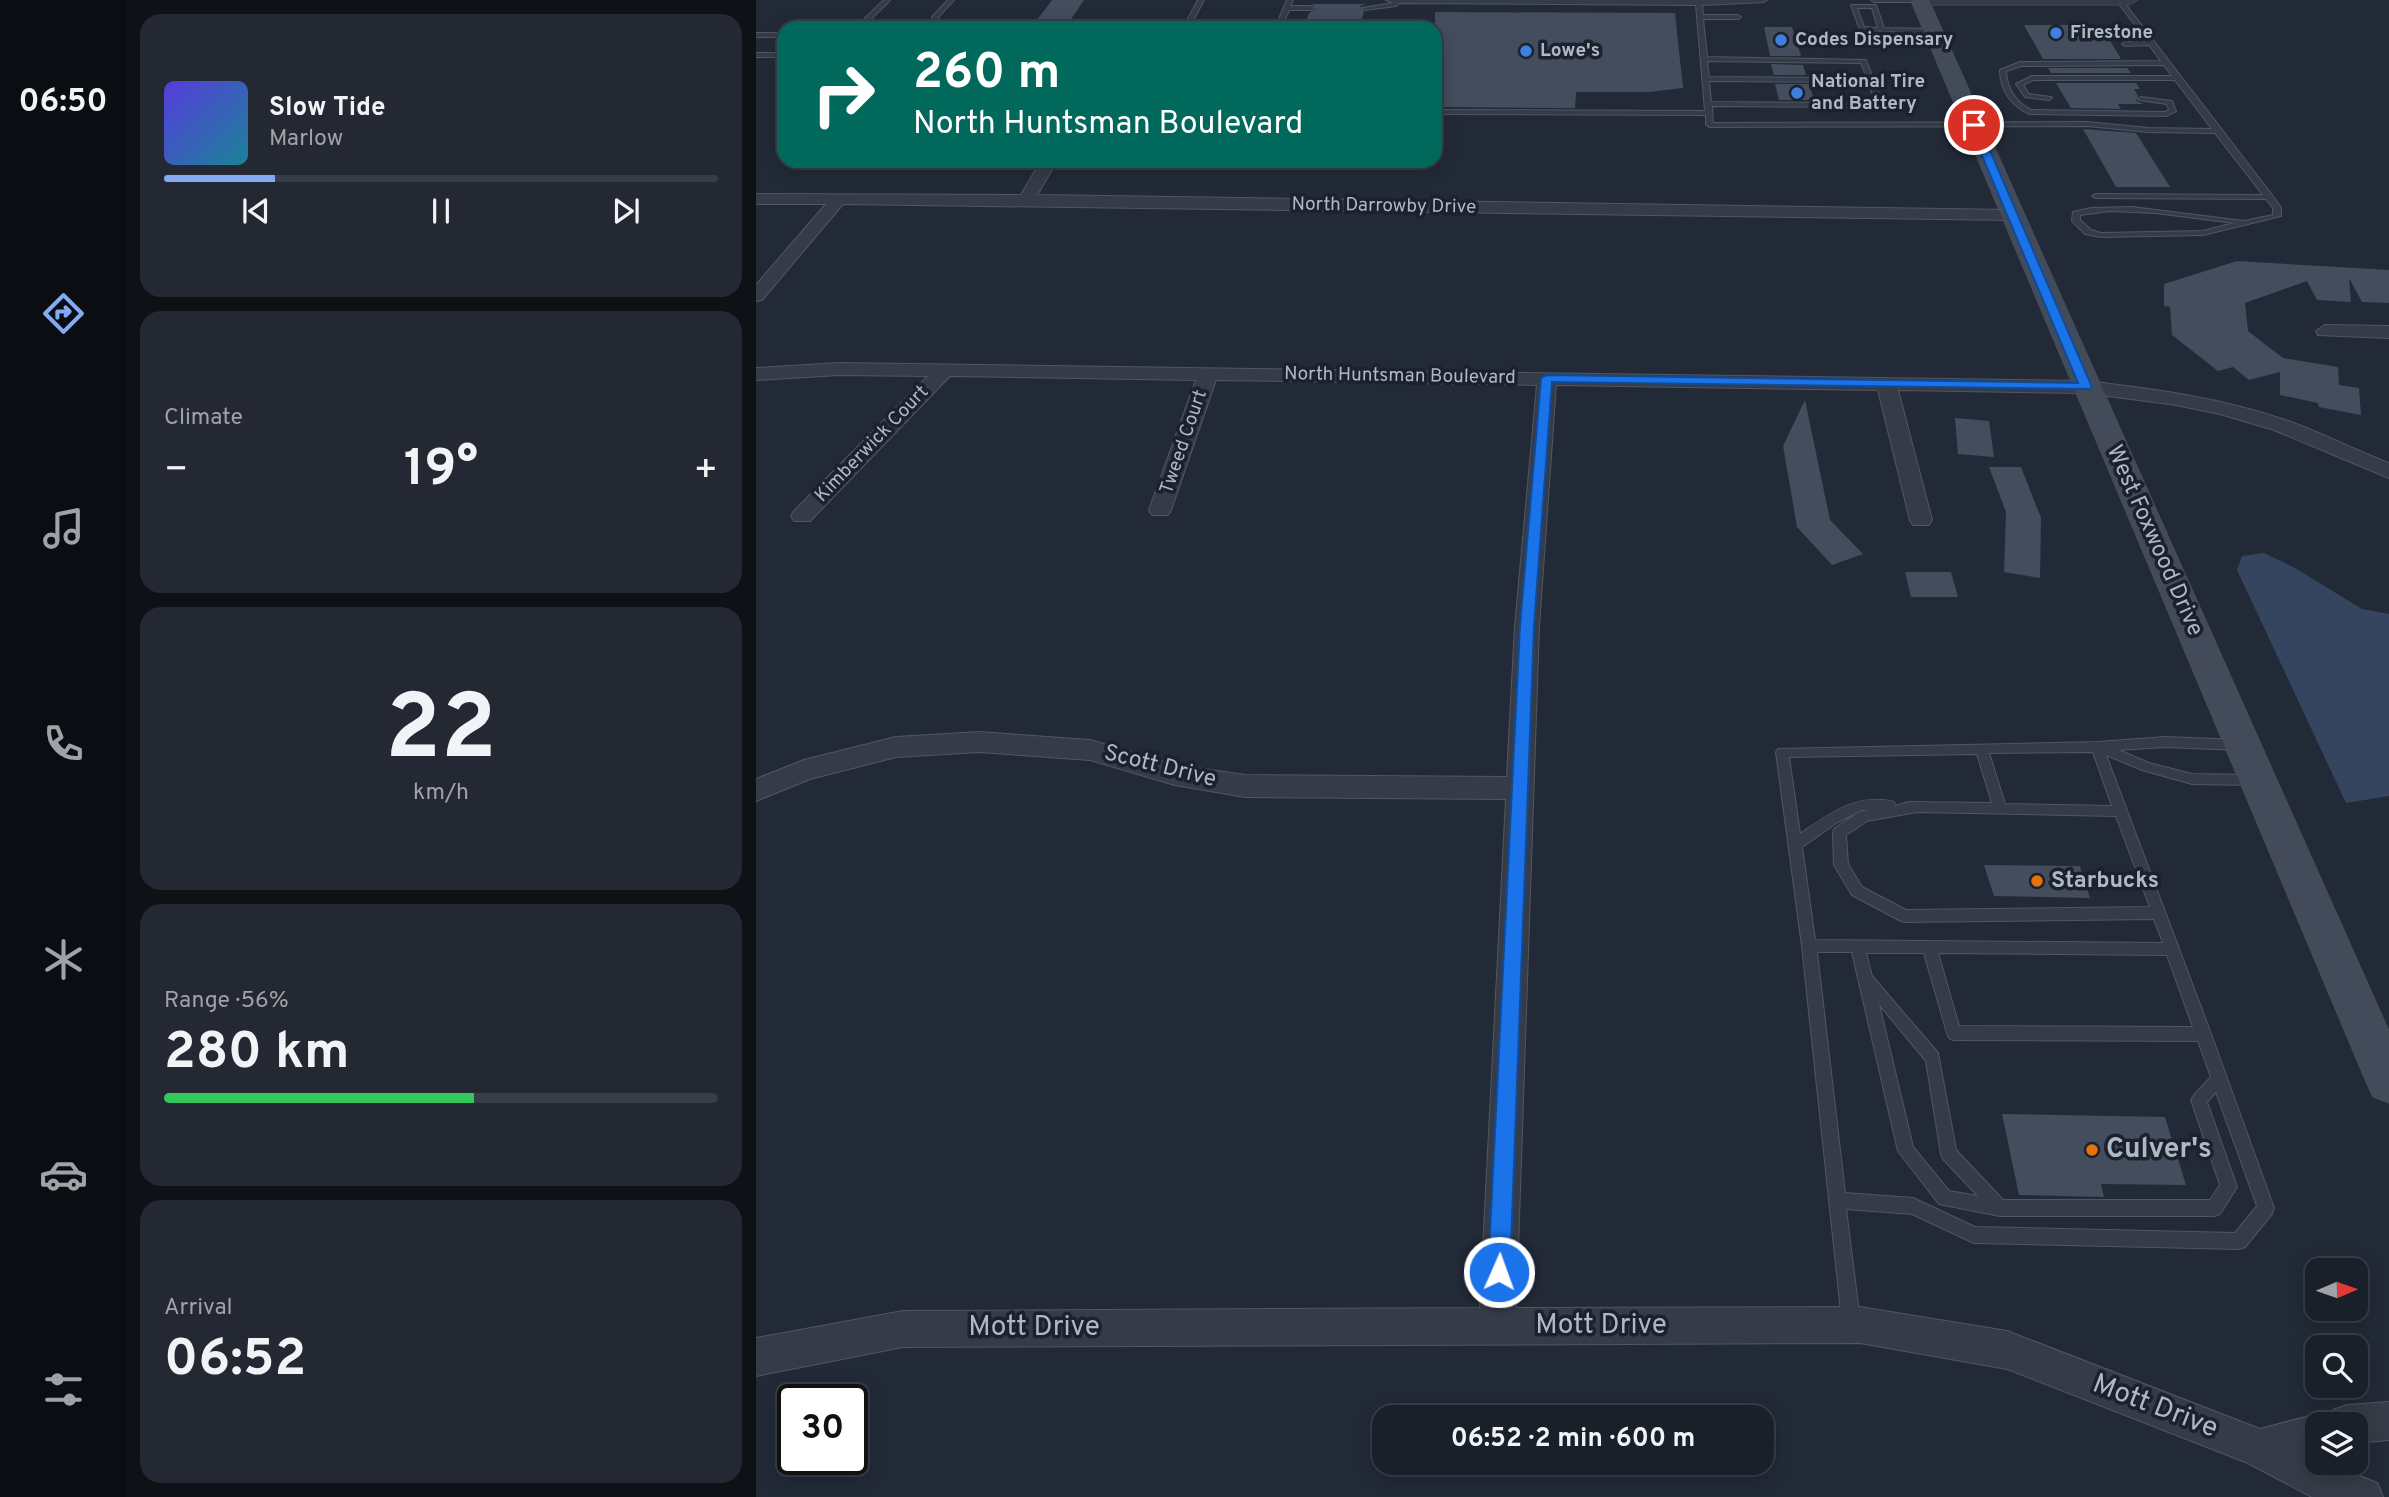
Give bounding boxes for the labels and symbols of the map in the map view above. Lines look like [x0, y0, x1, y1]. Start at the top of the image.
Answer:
place label: Firestone [2070, 21, 2153, 45]
marker: Firestone [2048, 25, 2064, 41]
place label: Codes Dispensary [1795, 28, 1954, 52]
marker: Codes Dispensary [1773, 32, 1789, 48]
place label: Lowe's [1540, 39, 1600, 63]
marker: Lowe's [1518, 43, 1534, 59]
place label: National Tire and Battery [1811, 70, 1925, 116]
marker: National Tire and Battery [1789, 85, 1805, 101]
pin [1944, 95, 2004, 155]
street label: North Darrowby Drive [1291, 192, 1477, 220]
street label: North Huntsman Boulevard [1284, 362, 1516, 390]
street label: Kimberwick Court [810, 380, 934, 508]
street label: Tweed Court [1155, 387, 1213, 497]
street label: West Foxwood Drive [2099, 441, 2209, 641]
street label: Scott Drive [1101, 739, 1219, 795]
place label: Starbucks [2051, 867, 2159, 896]
marker: Starbucks [2029, 873, 2045, 889]
place label: Culver's [2106, 1132, 2212, 1168]
marker: Culver's [2084, 1142, 2100, 1158]
position arrow [1462, 1235, 1536, 1309]
north arrow [2305, 1258, 2368, 1321]
street label: Mott Drive [1535, 1308, 1667, 1344]
street label: Mott Drive [968, 1310, 1100, 1346]
street label: Mott Drive [2087, 1367, 2223, 1447]
speed limit sign: 30 [777, 1384, 868, 1475]

